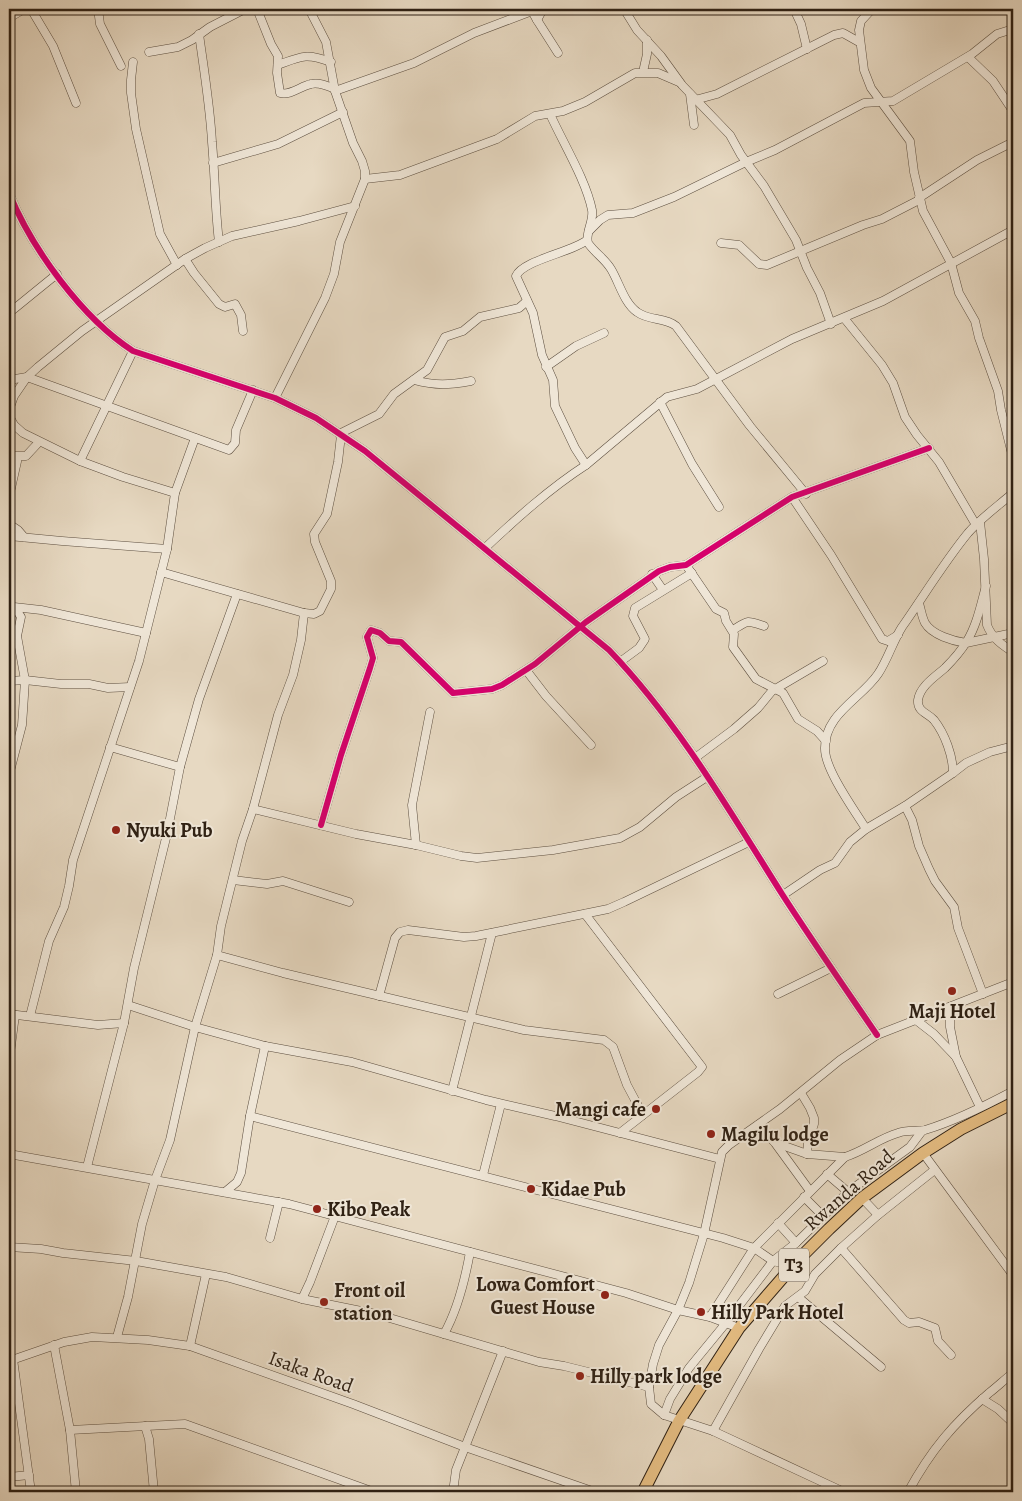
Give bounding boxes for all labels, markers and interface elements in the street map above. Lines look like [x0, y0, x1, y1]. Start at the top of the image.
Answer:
place label: Nyuki Pub [126, 817, 213, 844]
marker: Nyuki Pub [110, 824, 122, 836]
marker: Maji Hotel [946, 985, 958, 997]
place label: Maji Hotel [909, 998, 996, 1025]
place label: Mangi cafe [555, 1096, 646, 1123]
marker: Mangi cafe [650, 1103, 662, 1115]
place label: Magilu lodge [721, 1121, 829, 1148]
marker: Magilu lodge [705, 1128, 717, 1140]
street label: Rwanda Road [798, 1143, 900, 1237]
place label: Kidae Pub [541, 1176, 626, 1203]
marker: Kidae Pub [525, 1183, 537, 1195]
place label: Kibo Peak [327, 1196, 411, 1223]
marker: Kibo Peak [311, 1203, 323, 1215]
road number: T3 [779, 1248, 809, 1282]
place label: Lowa Comfort Guest House [476, 1271, 595, 1321]
place label: Front oil station [334, 1277, 406, 1327]
marker: Lowa Comfort Guest House [599, 1289, 611, 1301]
marker: Front oil station [318, 1296, 330, 1308]
place label: Hilly Park Hotel [711, 1299, 844, 1326]
marker: Hilly Park Hotel [695, 1306, 707, 1318]
street label: Isaka Road [265, 1344, 358, 1400]
place label: Hilly park lodge [590, 1363, 722, 1390]
marker: Hilly park lodge [574, 1370, 586, 1382]

